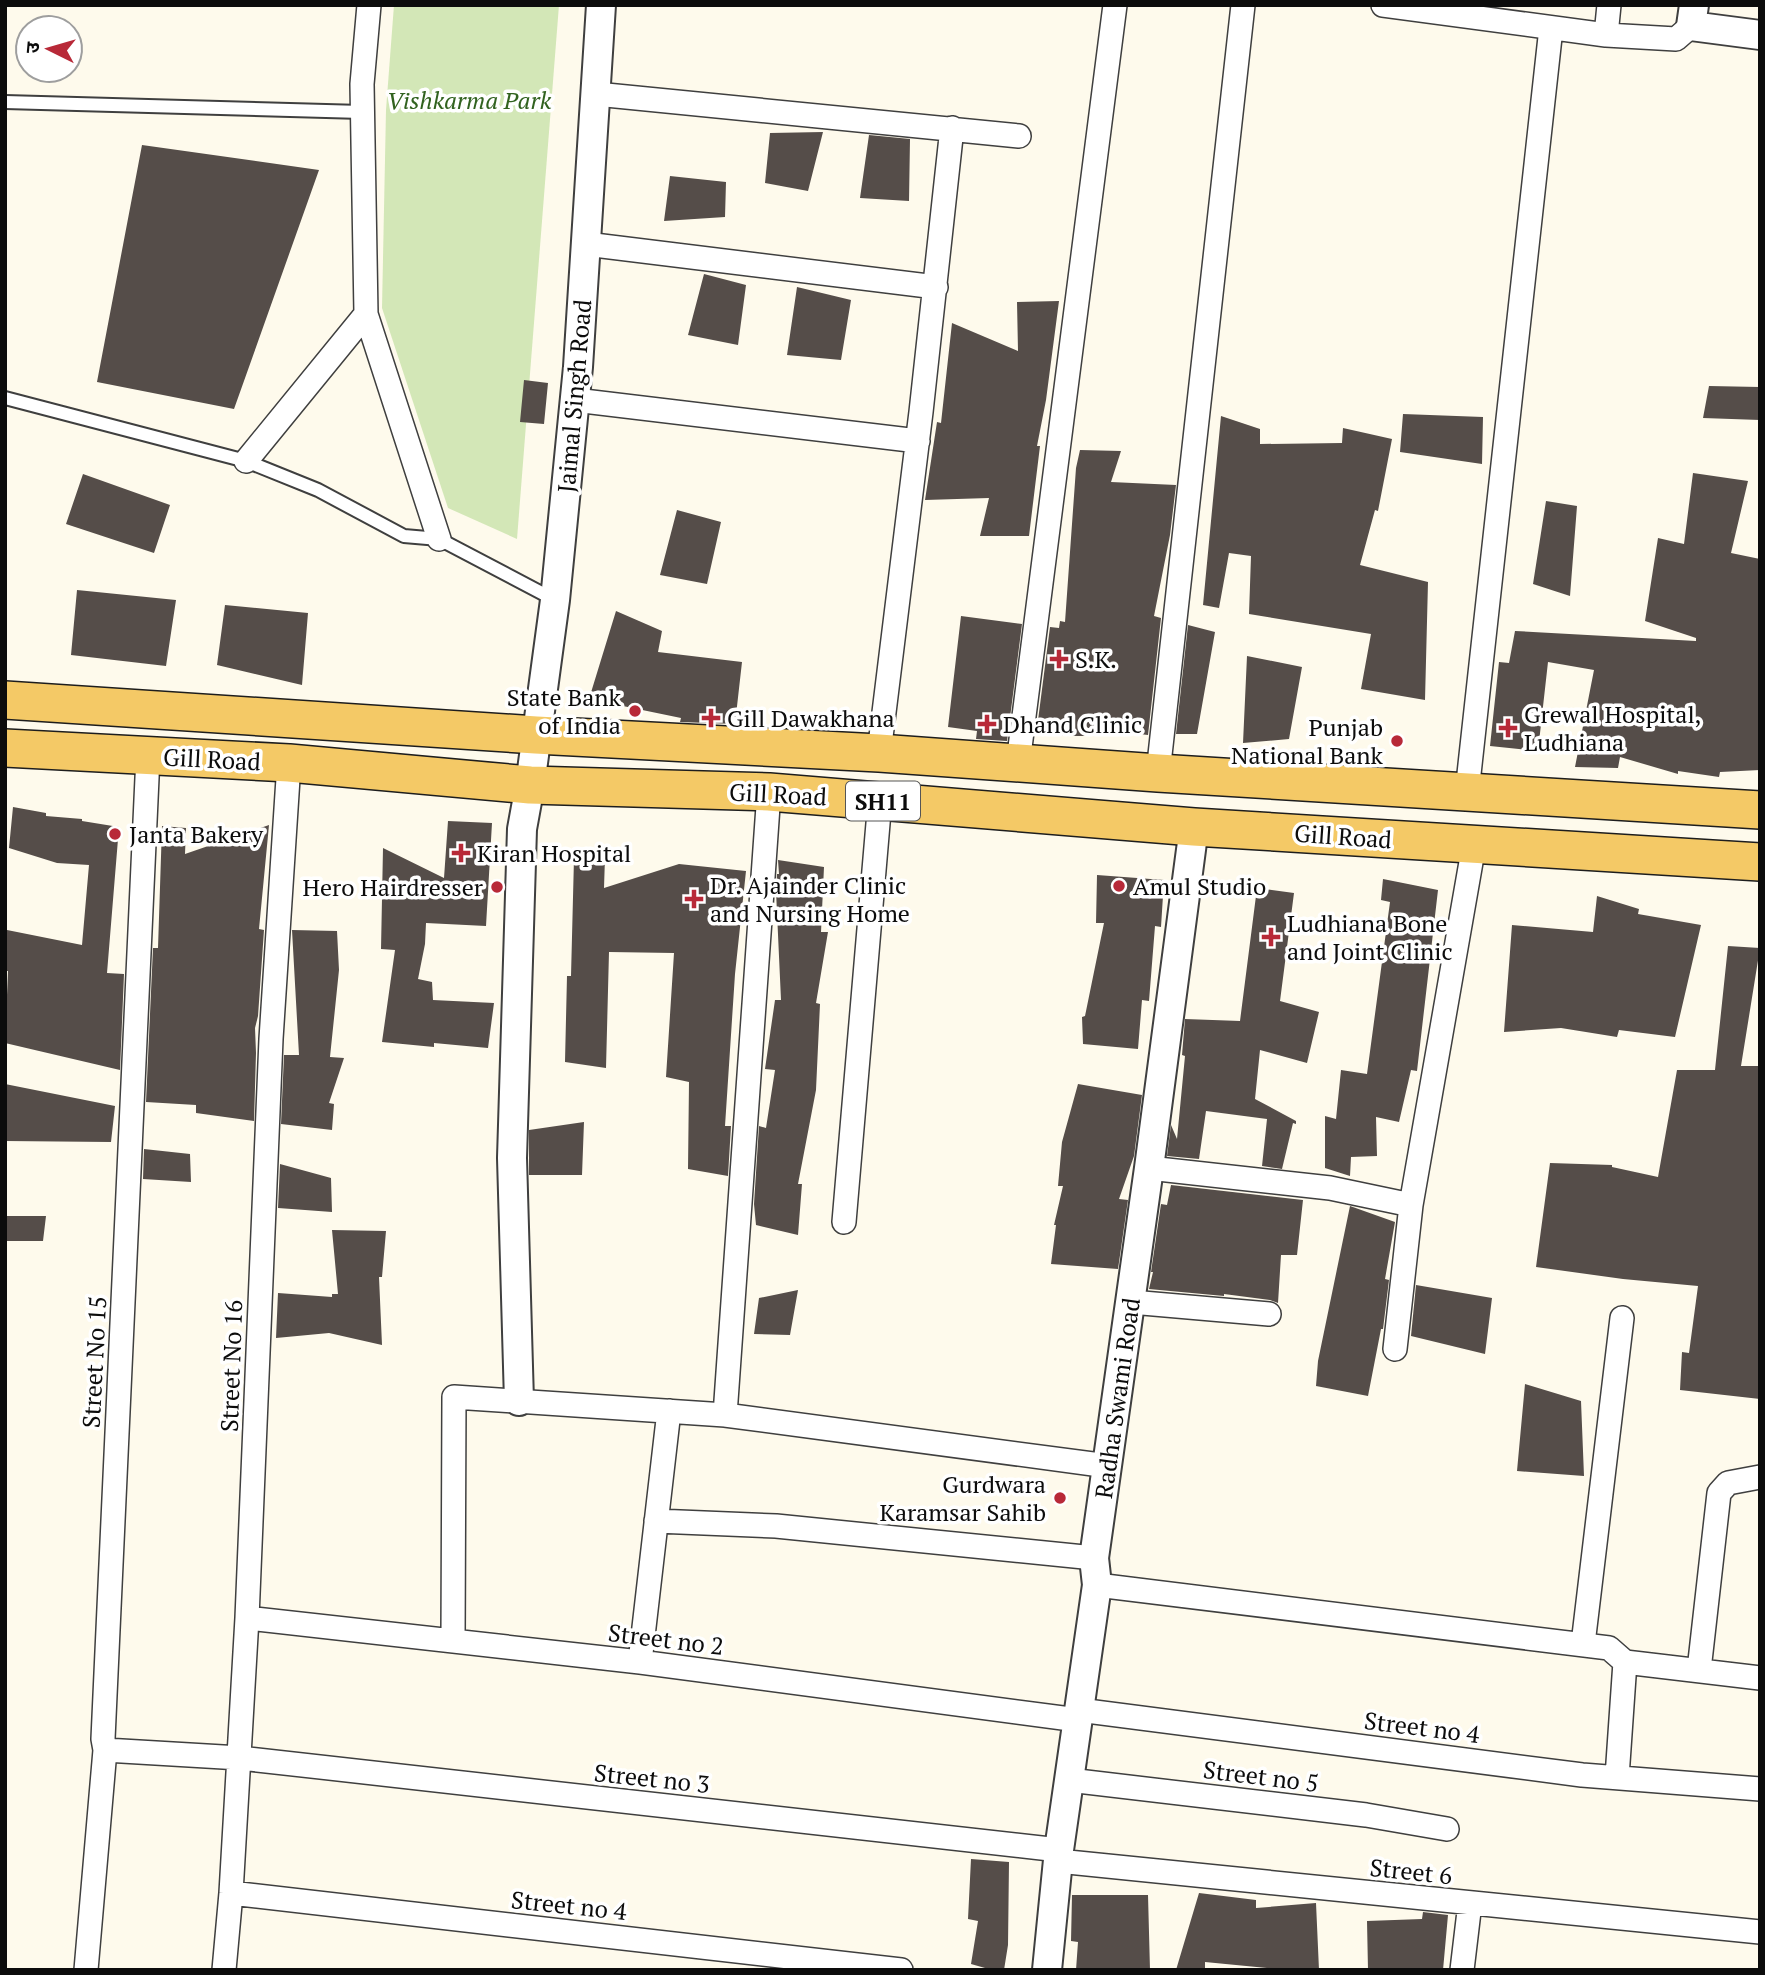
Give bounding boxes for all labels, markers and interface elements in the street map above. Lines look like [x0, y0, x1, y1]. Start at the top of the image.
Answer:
north arrow [14, 14, 84, 84]
text: उ [19, 40, 45, 54]
park label: Vishkarma Park [387, 84, 552, 116]
street label: Jaimal Singh Road [550, 298, 598, 494]
place label: S.K. [1075, 643, 1117, 675]
marker: S.K. [1049, 649, 1069, 669]
place label: State Bank of India [507, 681, 622, 741]
place label: Grewal Hospital, Ludhiana [1524, 698, 1701, 758]
place label: Gill Dawakhana [727, 702, 895, 734]
marker: State Bank of India [627, 703, 643, 719]
marker: Gill Dawakhana [701, 708, 721, 728]
place label: Dhand Clinic [1003, 708, 1142, 740]
place label: Punjab National Bank [1231, 711, 1384, 771]
marker: Dhand Clinic [977, 714, 997, 734]
marker: Grewal Hospital, Ludhiana [1498, 718, 1518, 738]
marker: Punjab National Bank [1389, 733, 1405, 749]
street label: Gill Road [162, 740, 262, 778]
street label: Gill Road [728, 775, 828, 813]
road number: SH11 [846, 782, 920, 820]
street label: Gill Road [1293, 817, 1393, 855]
place label: Janta Bakery [129, 818, 264, 850]
marker: Janta Bakery [107, 826, 123, 842]
place label: Kiran Hospital [477, 837, 631, 869]
marker: Kiran Hospital [451, 843, 471, 863]
place label: Dr. Ajainder Clinic and Nursing Home [710, 869, 910, 929]
place label: Amul Studio [1133, 870, 1266, 902]
place label: Hero Hairdresser [302, 871, 484, 903]
marker: Amul Studio [1111, 878, 1127, 894]
marker: Hero Hairdresser [489, 879, 505, 895]
marker: Dr. Ajainder Clinic and Nursing Home [684, 889, 704, 909]
place label: Ludhiana Bone and Joint Clinic [1287, 907, 1453, 967]
marker: Ludhiana Bone and Joint Clinic [1261, 927, 1281, 947]
street label: Street No 15 [75, 1295, 113, 1429]
street label: Radha Swami Road [1087, 1295, 1147, 1501]
street label: Street No 16 [213, 1299, 249, 1433]
place label: Gurdwara Karamsar Sahib [879, 1468, 1046, 1528]
marker: Gurdwara Karamsar Sahib [1052, 1490, 1068, 1506]
street label: Street no 2 [606, 1616, 726, 1662]
street label: Street no 4 [1362, 1704, 1482, 1750]
street label: Street no 5 [1201, 1753, 1321, 1799]
street label: Street no 3 [593, 1756, 711, 1800]
street label: Street 6 [1368, 1851, 1454, 1891]
street label: Street no 4 [510, 1883, 629, 1927]

